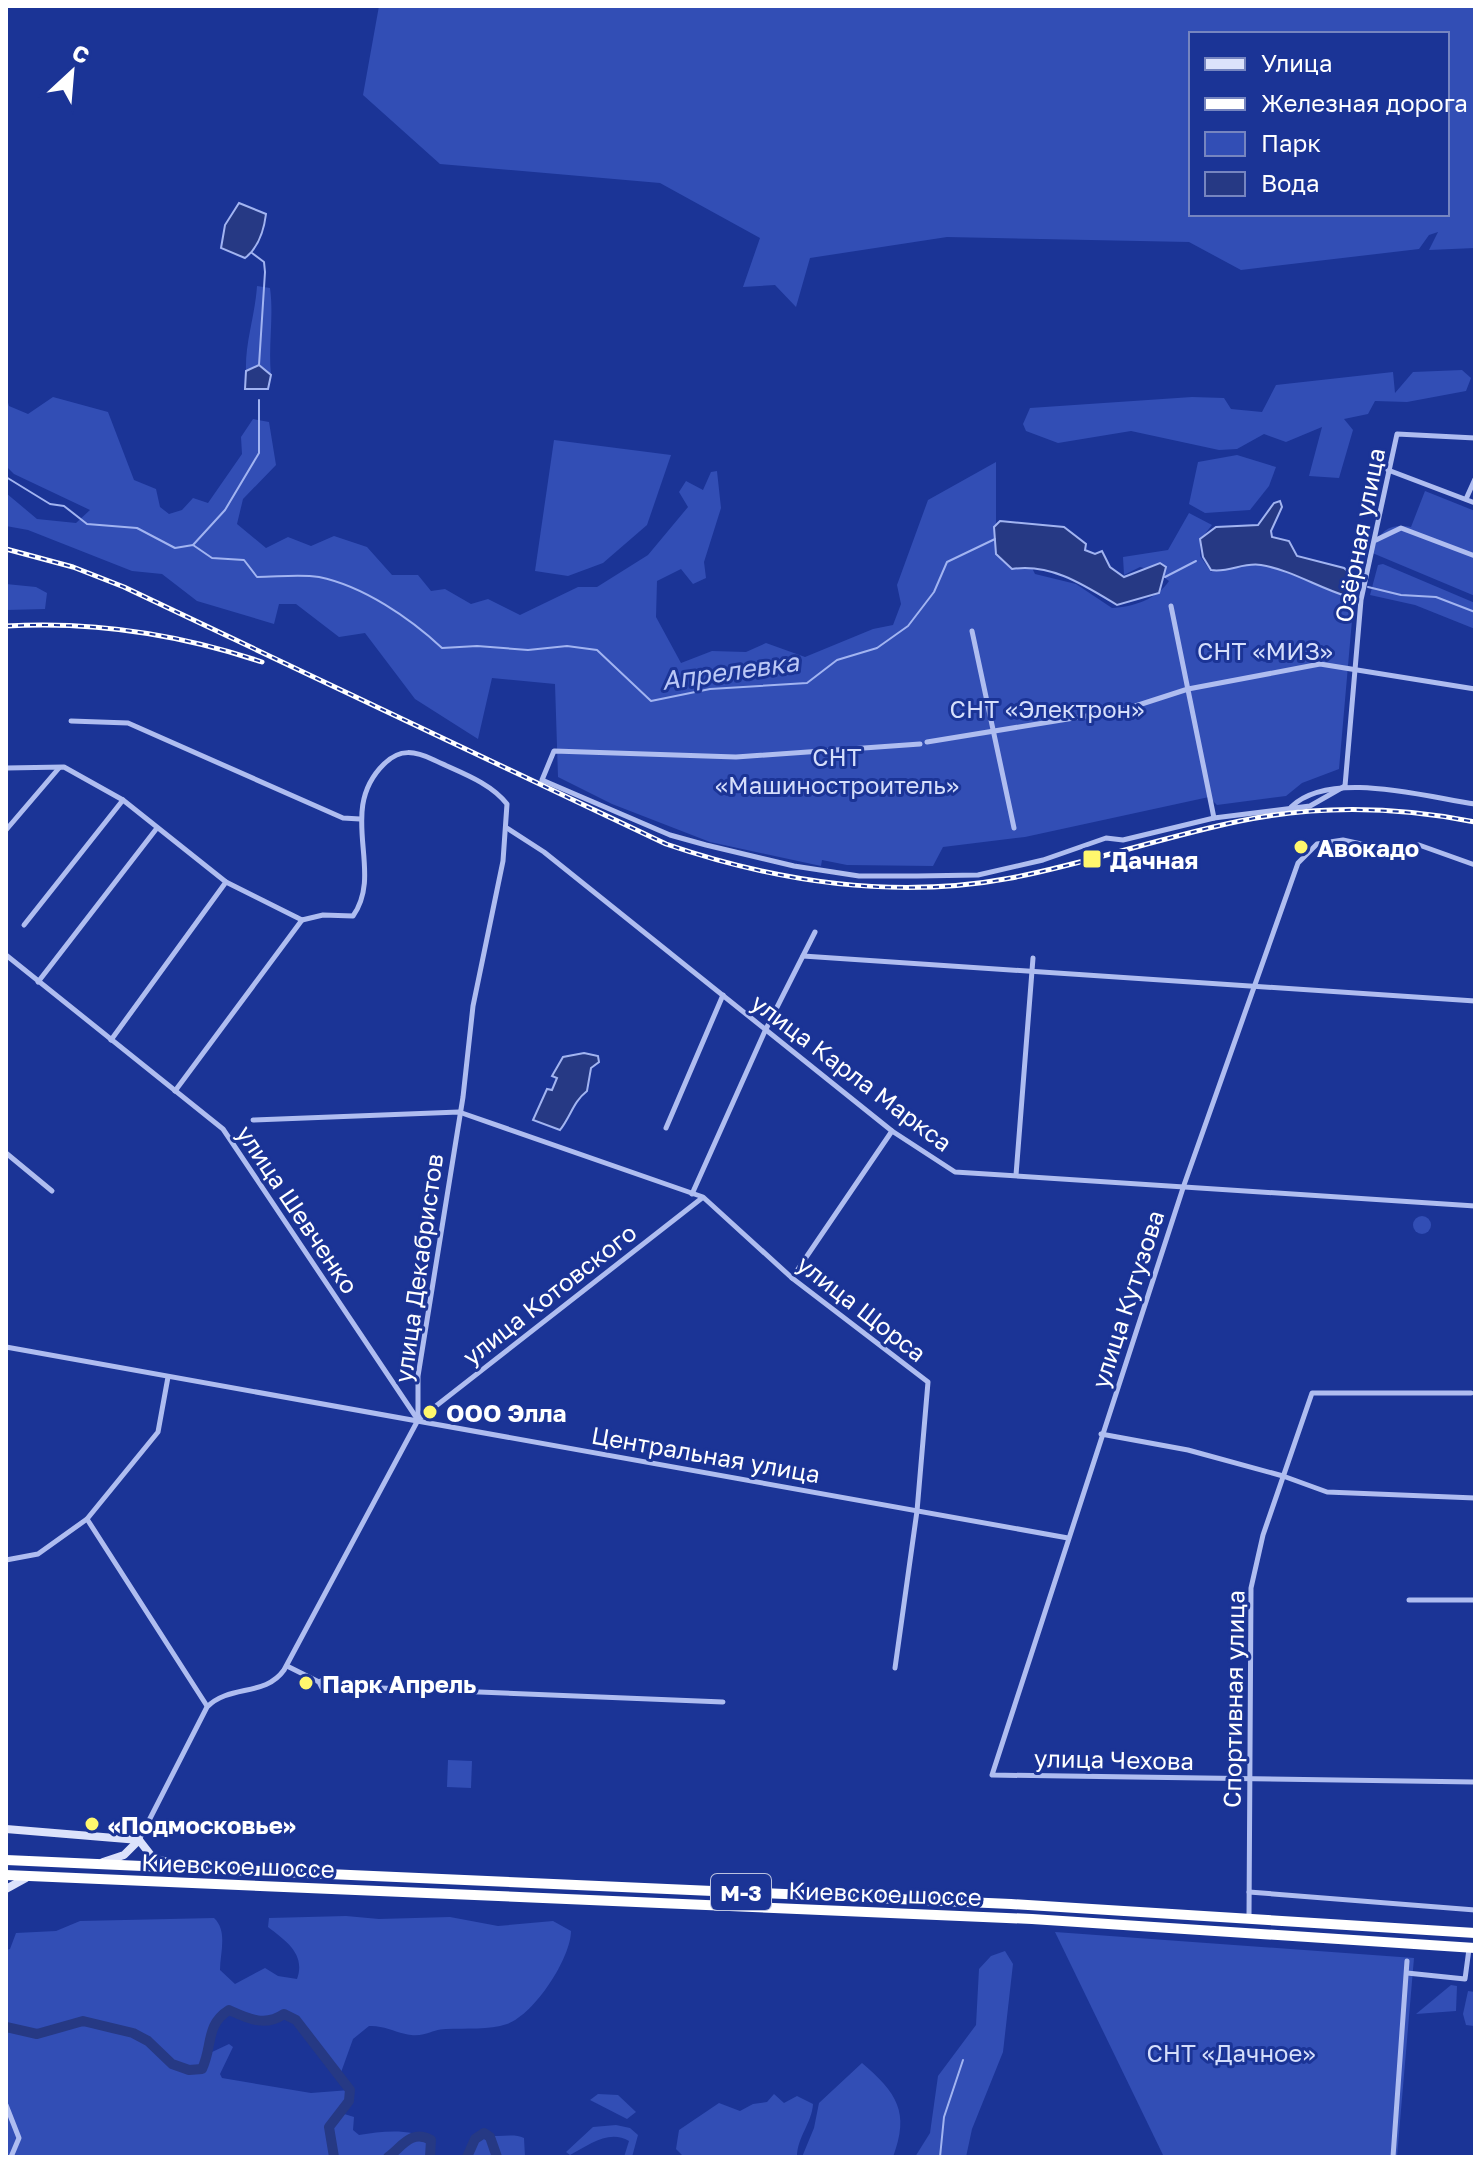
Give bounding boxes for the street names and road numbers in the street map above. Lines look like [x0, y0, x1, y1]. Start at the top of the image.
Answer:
street label: Озёрная улица [1328, 445, 1390, 625]
street label: улица Карла Маркса [746, 987, 958, 1157]
street label: улица Шевченко [231, 1119, 365, 1299]
street label: улица Декабристов [388, 1152, 448, 1384]
street label: улица Кутузова [1085, 1206, 1169, 1392]
street label: улица Котовского [456, 1217, 642, 1371]
street label: улица Щорса [792, 1249, 932, 1367]
street label: Центральная улица [589, 1420, 823, 1488]
street label: Спортивная улица [1217, 1590, 1249, 1808]
street label: улица Чехова [1034, 1743, 1194, 1775]
street label: Киевское шоссе [141, 1847, 335, 1883]
road number: М-3 [711, 1874, 771, 1910]
street label: Киевское шоссе [788, 1875, 982, 1911]

